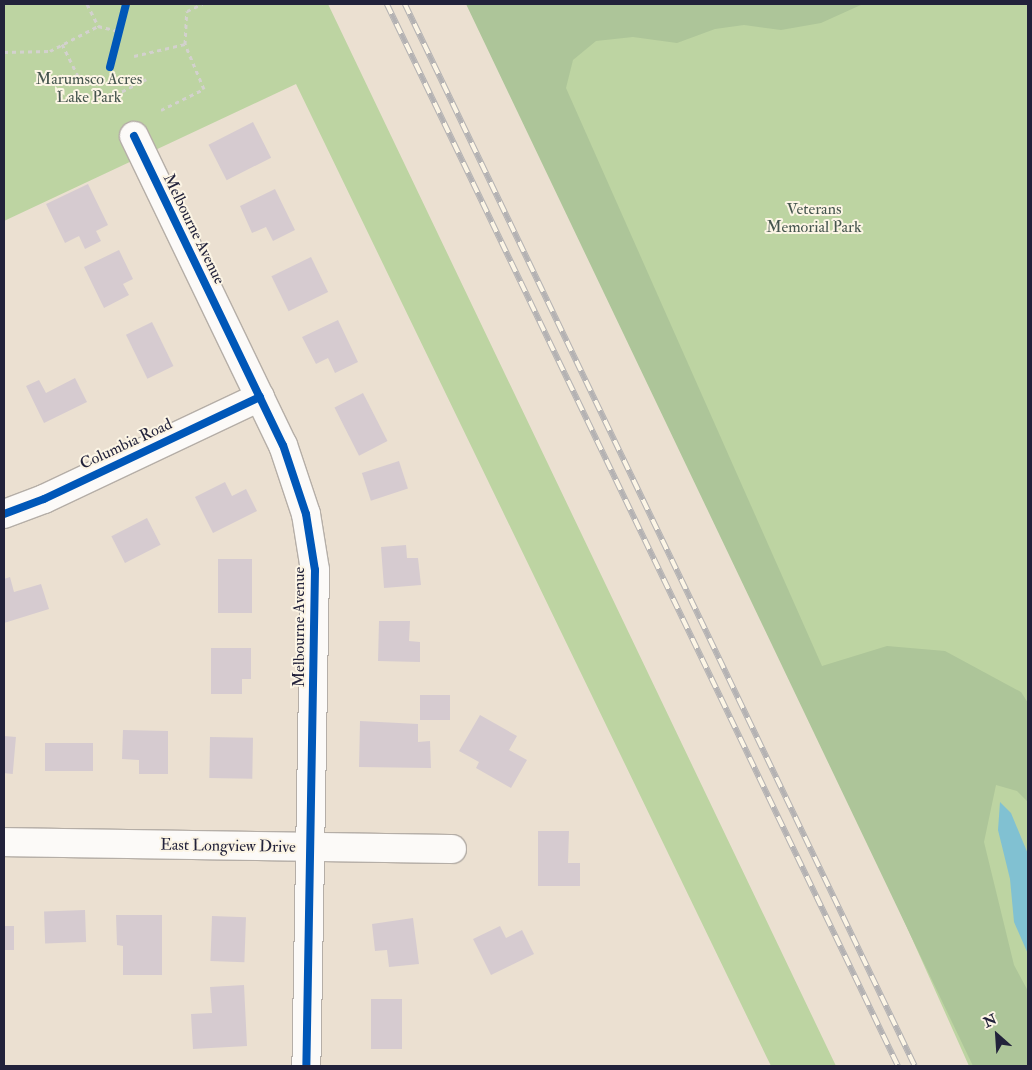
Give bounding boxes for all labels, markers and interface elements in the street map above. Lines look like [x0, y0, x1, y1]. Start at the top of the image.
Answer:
park label: Marumsco Acres Lake Park [36, 69, 142, 107]
street label: Melbourne Avenue [159, 171, 229, 287]
park label: Veterans Memorial Park [766, 199, 862, 237]
street label: Columbia Road [77, 414, 175, 474]
street label: Melbourne Avenue [289, 567, 309, 687]
street label: East Longview Drive [160, 835, 296, 857]
north arrow [972, 1010, 1022, 1060]
text: N [981, 1011, 1000, 1031]

